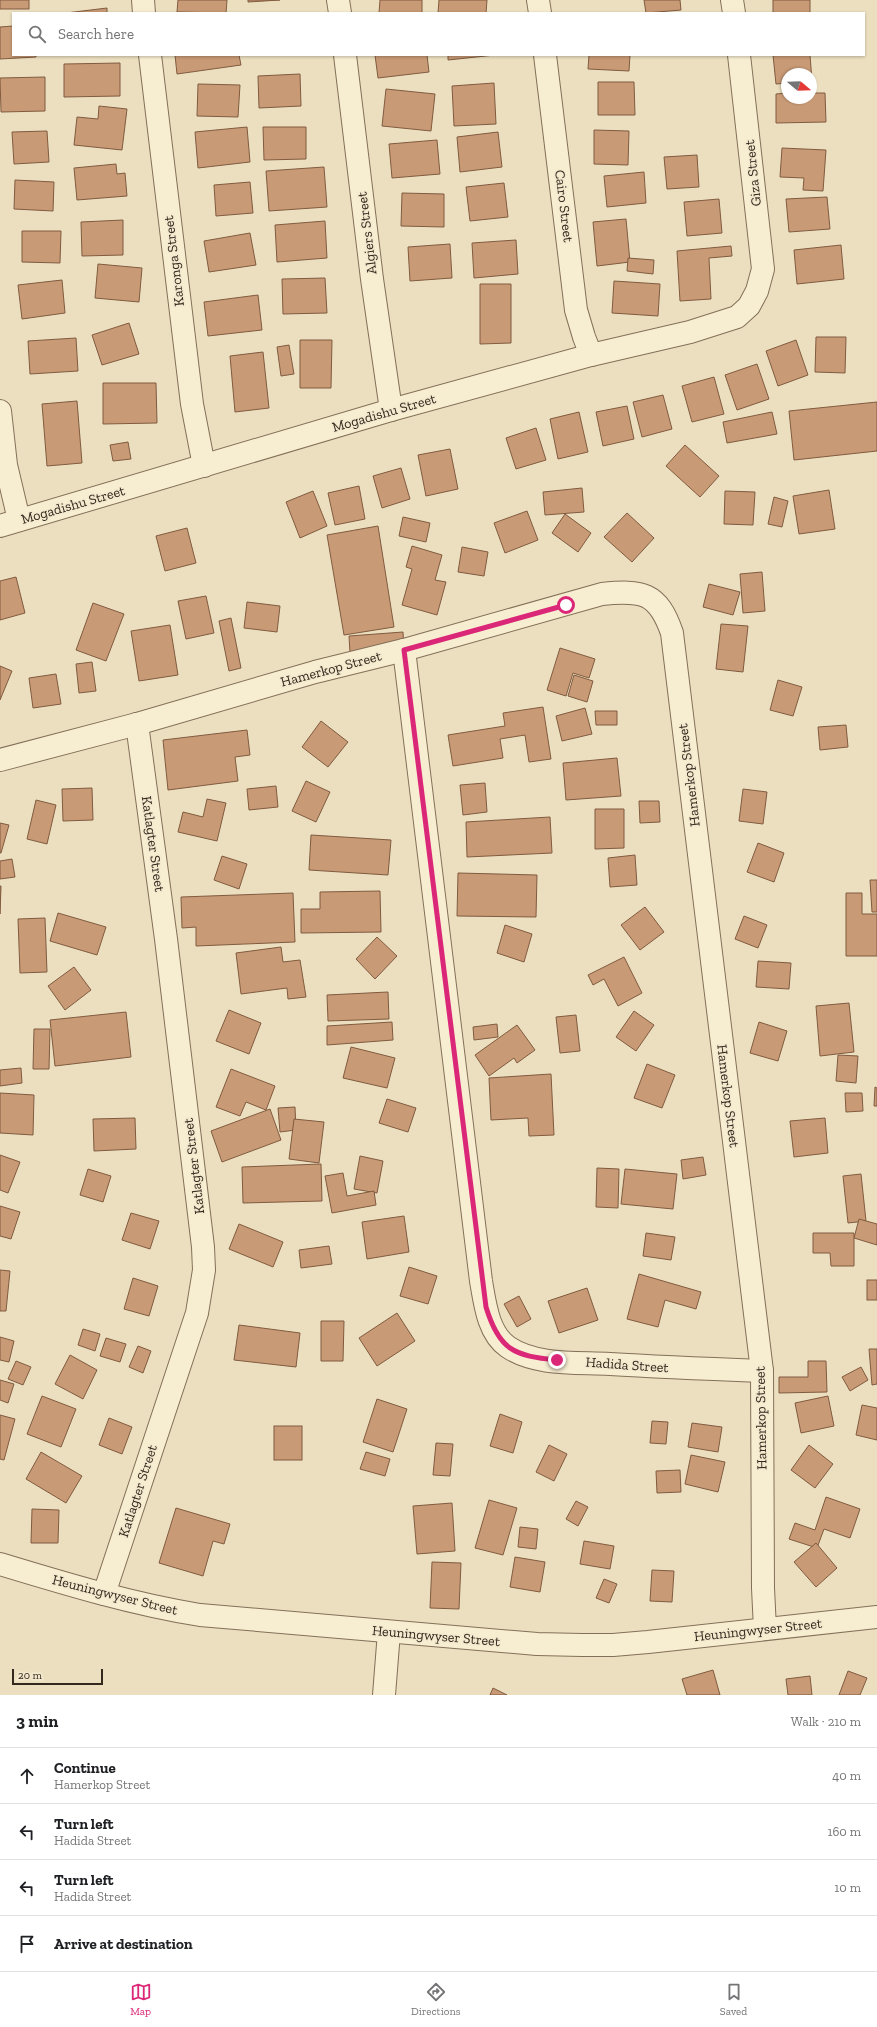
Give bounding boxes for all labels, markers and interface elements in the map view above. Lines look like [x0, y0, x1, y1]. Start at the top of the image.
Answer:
search box [12, 12, 865, 56]
icon: search [26, 23, 48, 45]
text: Search here [58, 25, 134, 43]
north arrow [781, 68, 817, 104]
street label: Giza Street [741, 138, 765, 207]
street label: Cairo Street [551, 169, 577, 244]
street label: Algiers Street [353, 190, 380, 275]
street label: Karonga Street [160, 214, 188, 307]
street label: Mogadishu Street [330, 390, 439, 436]
street label: Mogadishu Street [19, 482, 128, 528]
route start [557, 596, 575, 614]
street label: Hamerkop Street [279, 647, 384, 691]
street label: Hamerkop Street [674, 722, 704, 827]
street label: Katlagter Street [138, 795, 168, 894]
street label: Hamerkop Street [713, 1044, 743, 1149]
street label: Katlagter Street [180, 1116, 208, 1215]
route end [548, 1351, 566, 1369]
street label: Hadida Street [585, 1354, 670, 1376]
street label: Hamerkop Street [752, 1365, 770, 1470]
street label: Katlagter Street [115, 1442, 161, 1540]
street label: Heuningwyser Street [51, 1571, 180, 1619]
street label: Heuningwyser Street [693, 1615, 824, 1645]
street label: Heuningwyser Street [371, 1622, 502, 1650]
scale bar [12, 1667, 103, 1686]
text: 20 m [18, 1669, 42, 1682]
text: 3 min [16, 1711, 58, 1731]
text: Walk · 210 m [791, 1714, 861, 1729]
text: Continue [54, 1759, 116, 1777]
icon: ahead [16, 1765, 38, 1787]
text: 40 m [832, 1768, 861, 1783]
text: Hamerkop Street [54, 1777, 150, 1792]
text: Turn left [54, 1815, 114, 1833]
icon: left [16, 1821, 38, 1843]
text: 160 m [827, 1824, 861, 1839]
text: Hadida Street [54, 1833, 131, 1848]
text: Turn left [54, 1871, 114, 1889]
icon: left [16, 1877, 38, 1899]
text: 10 m [834, 1880, 861, 1895]
text: Hadida Street [54, 1889, 131, 1904]
icon: arrive [16, 1933, 38, 1955]
text: Arrive at destination [54, 1935, 193, 1953]
tab: Map [130, 1981, 152, 2018]
tab: Directions [411, 1981, 461, 2018]
tab: Saved [720, 1981, 747, 2018]

